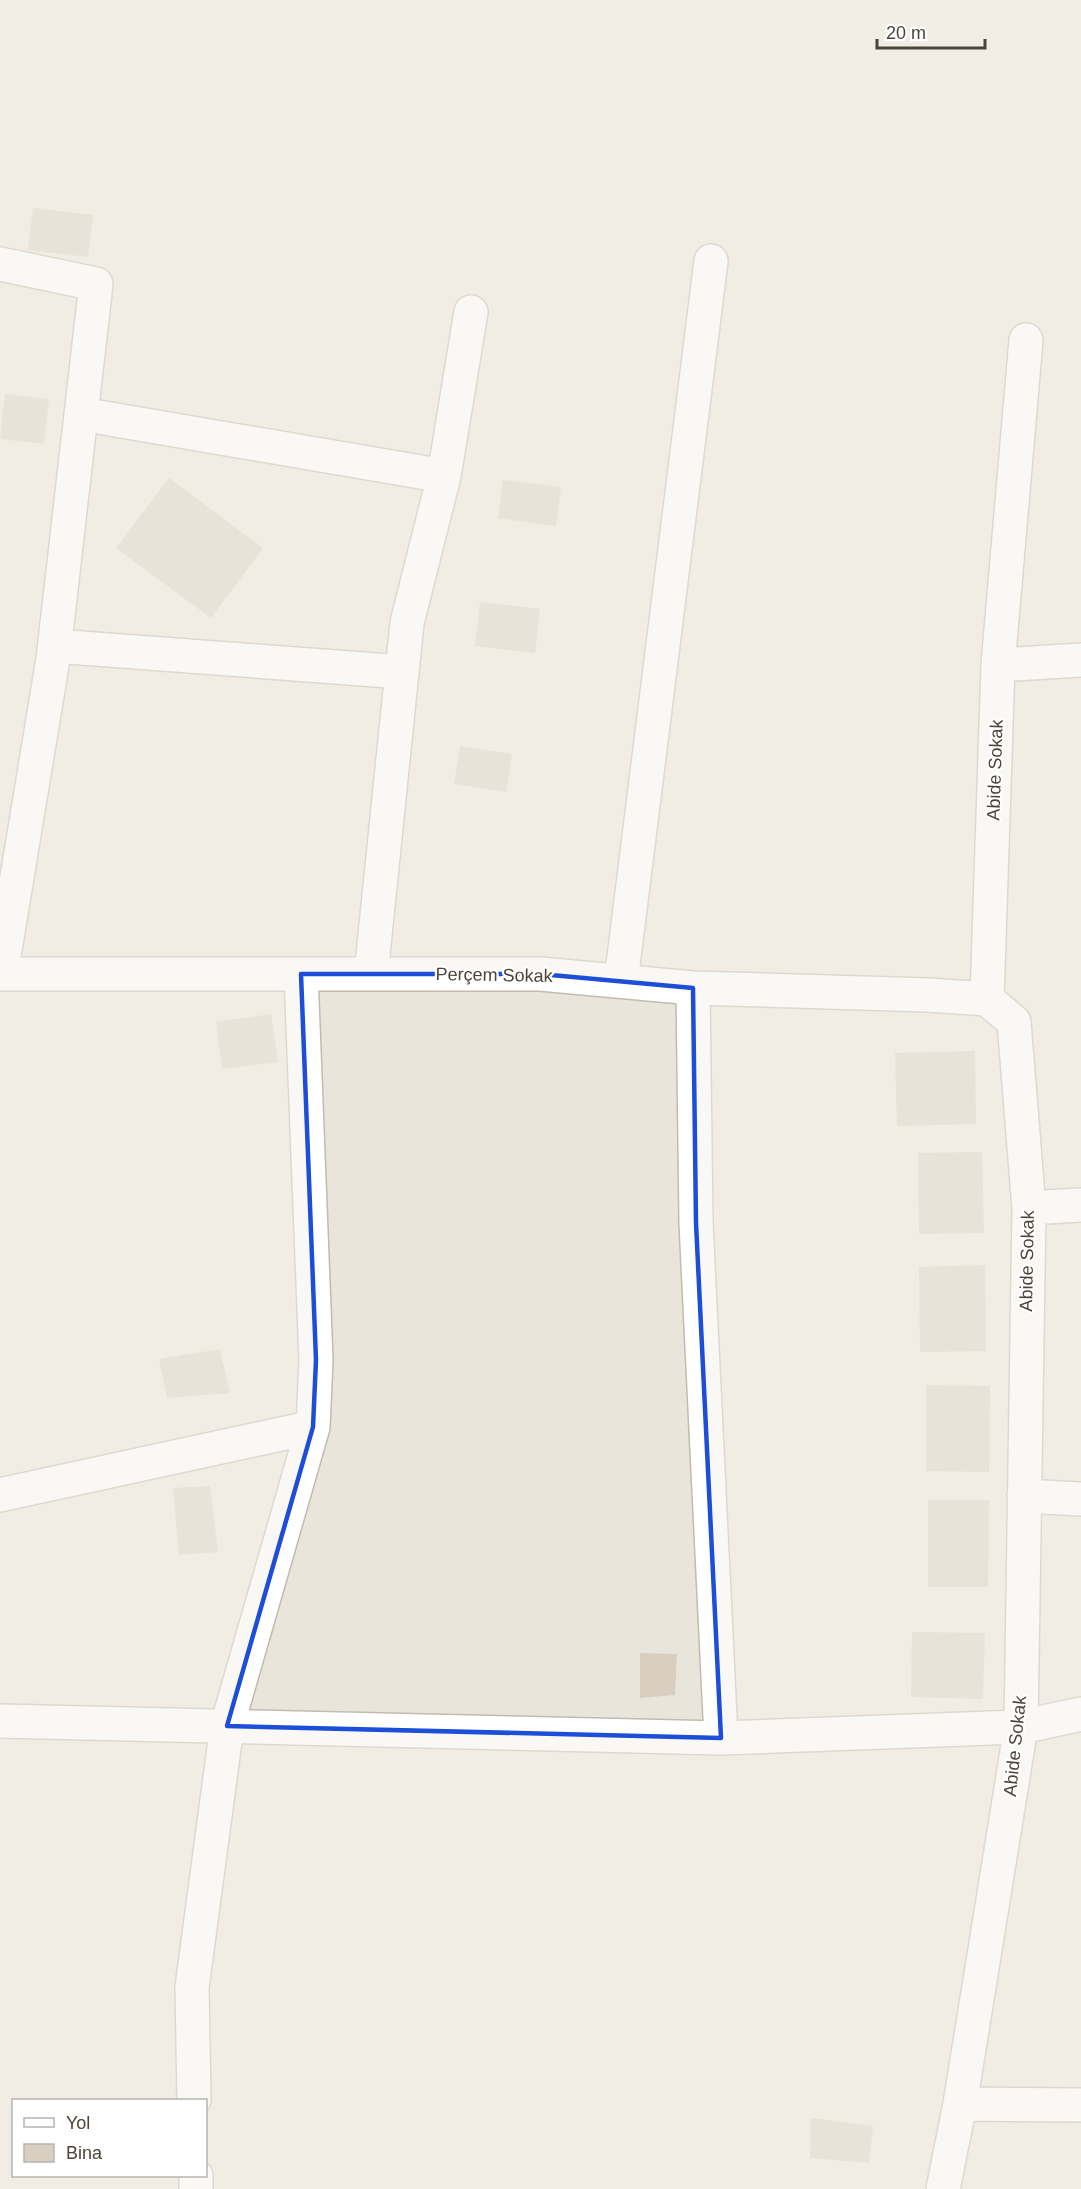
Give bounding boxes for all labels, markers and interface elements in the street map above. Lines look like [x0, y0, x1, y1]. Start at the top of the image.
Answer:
scale bar [877, 12, 985, 50]
text: 20 m [886, 23, 926, 43]
street label: Abide Sokak [983, 718, 1007, 821]
street label: Perçem Sokak [435, 964, 554, 986]
street label: Abide Sokak [1016, 1209, 1038, 1312]
street label: Abide Sokak [1000, 1694, 1030, 1797]
legend [12, 2099, 207, 2177]
text: Yol [66, 2113, 90, 2133]
text: Bina [66, 2143, 103, 2163]

